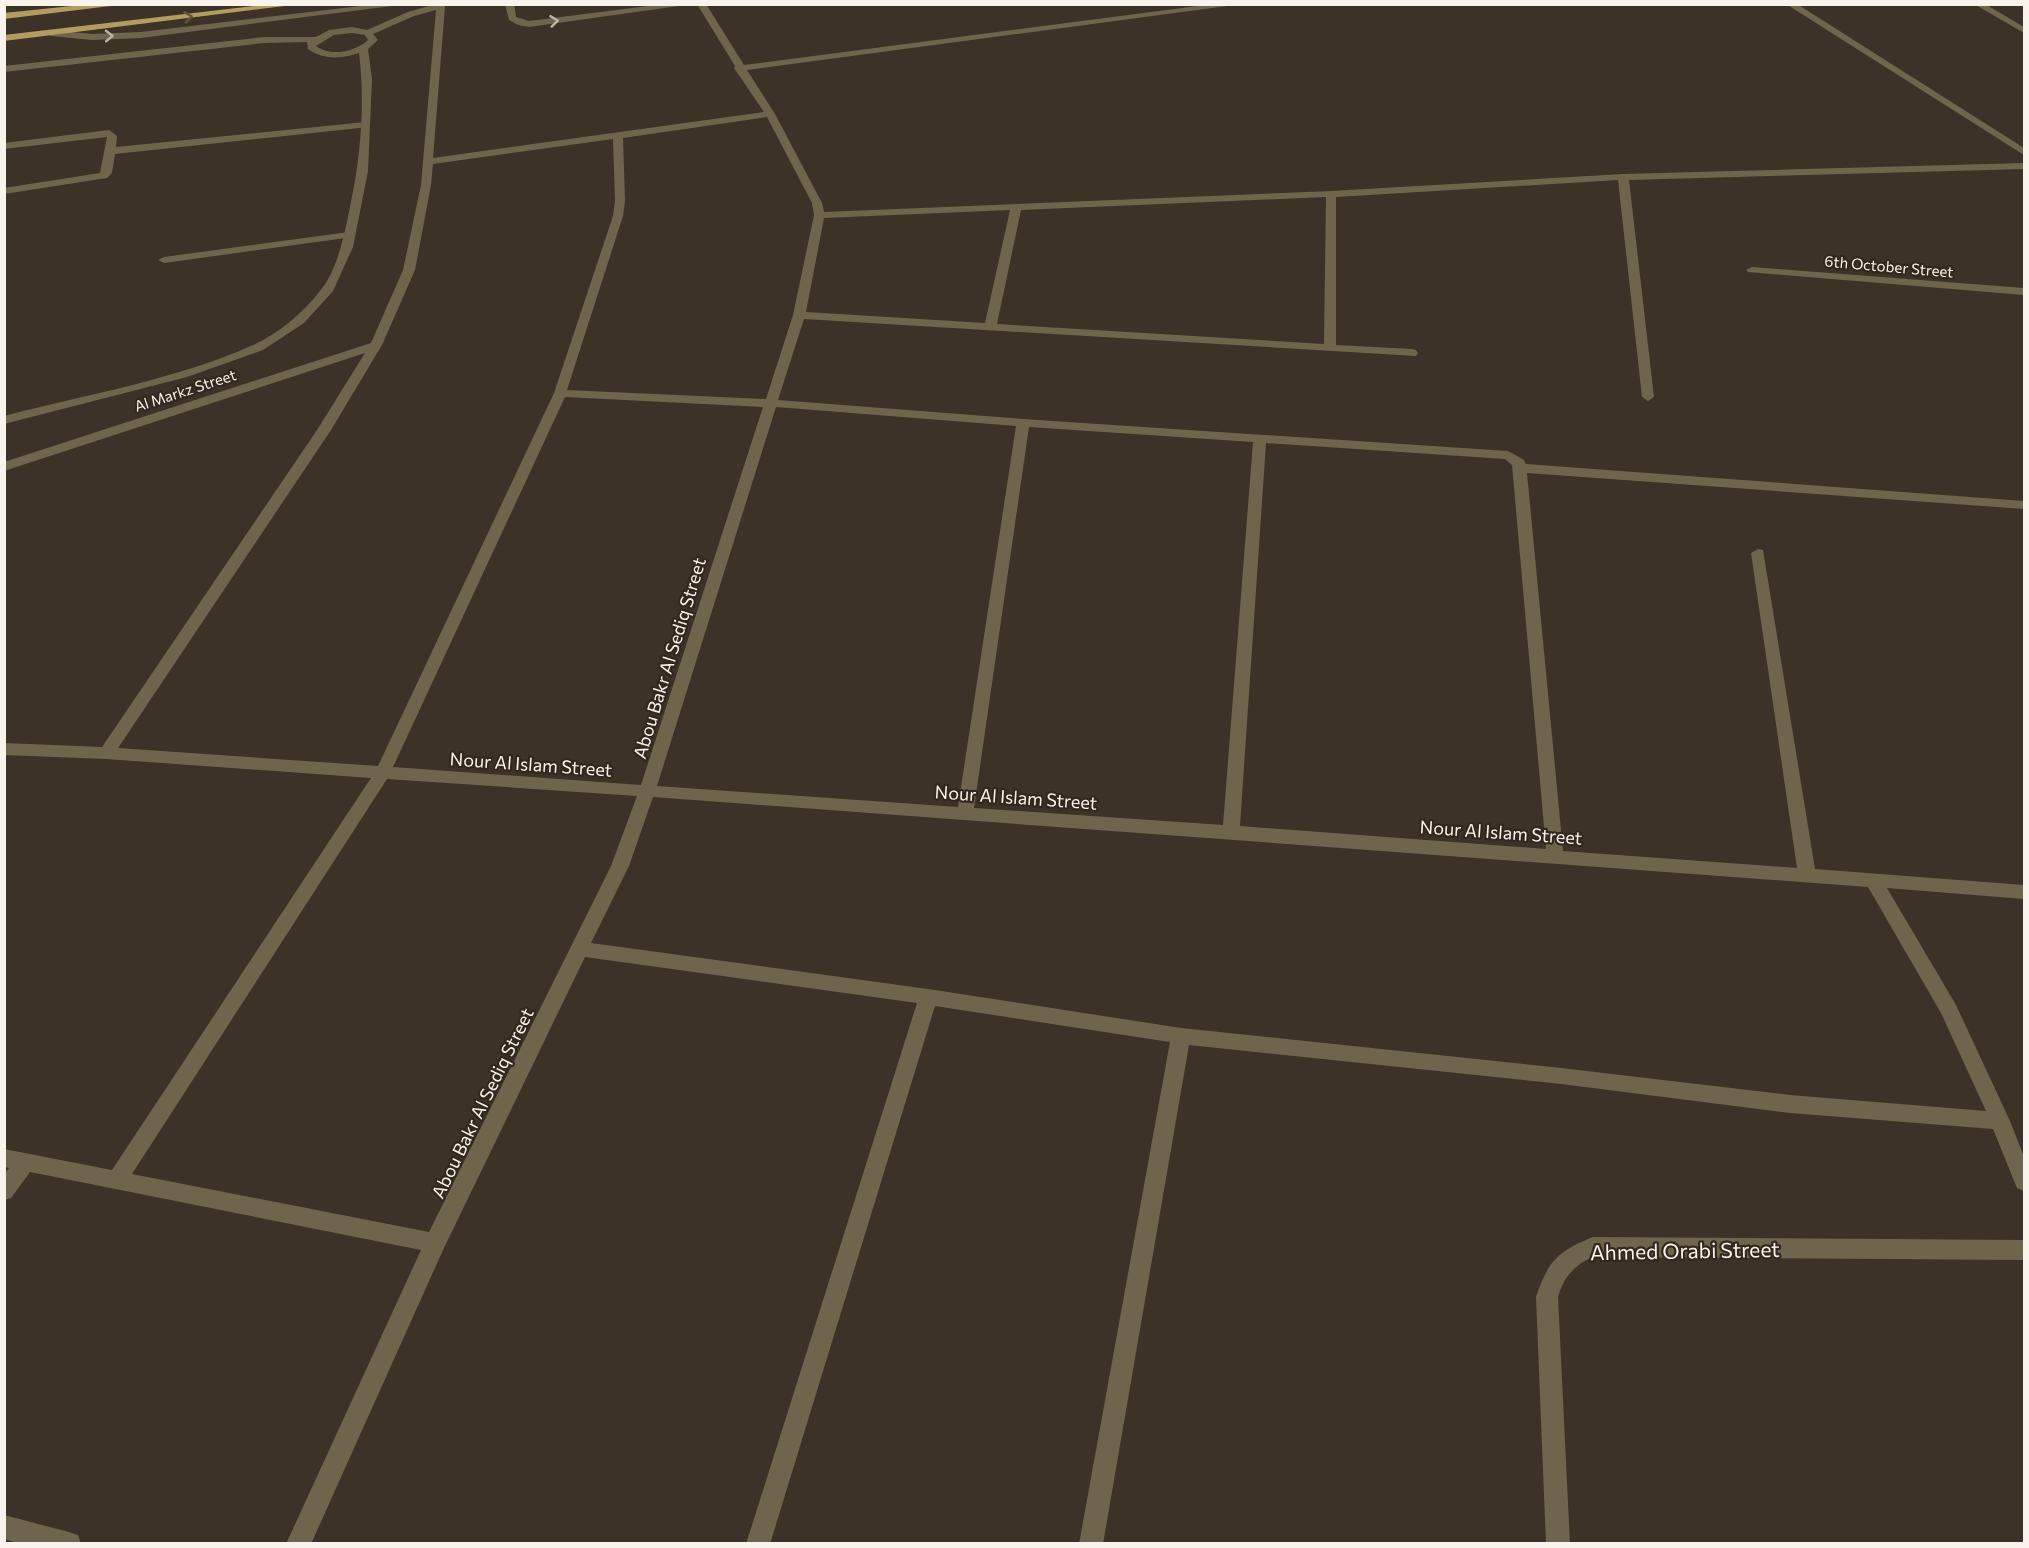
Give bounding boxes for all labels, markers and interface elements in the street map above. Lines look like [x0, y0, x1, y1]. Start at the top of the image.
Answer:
one-way arrow [183, 11, 192, 24]
one-way arrow [550, 16, 559, 28]
one-way arrow [104, 30, 113, 43]
street label: 6th October Street [1824, 251, 1954, 281]
street label: Al Markz Street [132, 365, 238, 415]
street label: Abou Bakr Al Sediq Street [628, 555, 710, 761]
street label: Nour Al Islam Street [449, 747, 613, 781]
street label: Nour Al Islam Street [934, 780, 1098, 814]
street label: Nour Al Islam Street [1419, 815, 1583, 849]
street label: Abou Bakr Al Sediq Street [426, 1004, 538, 1202]
street label: Ahmed Orabi Street [1590, 1236, 1780, 1264]

